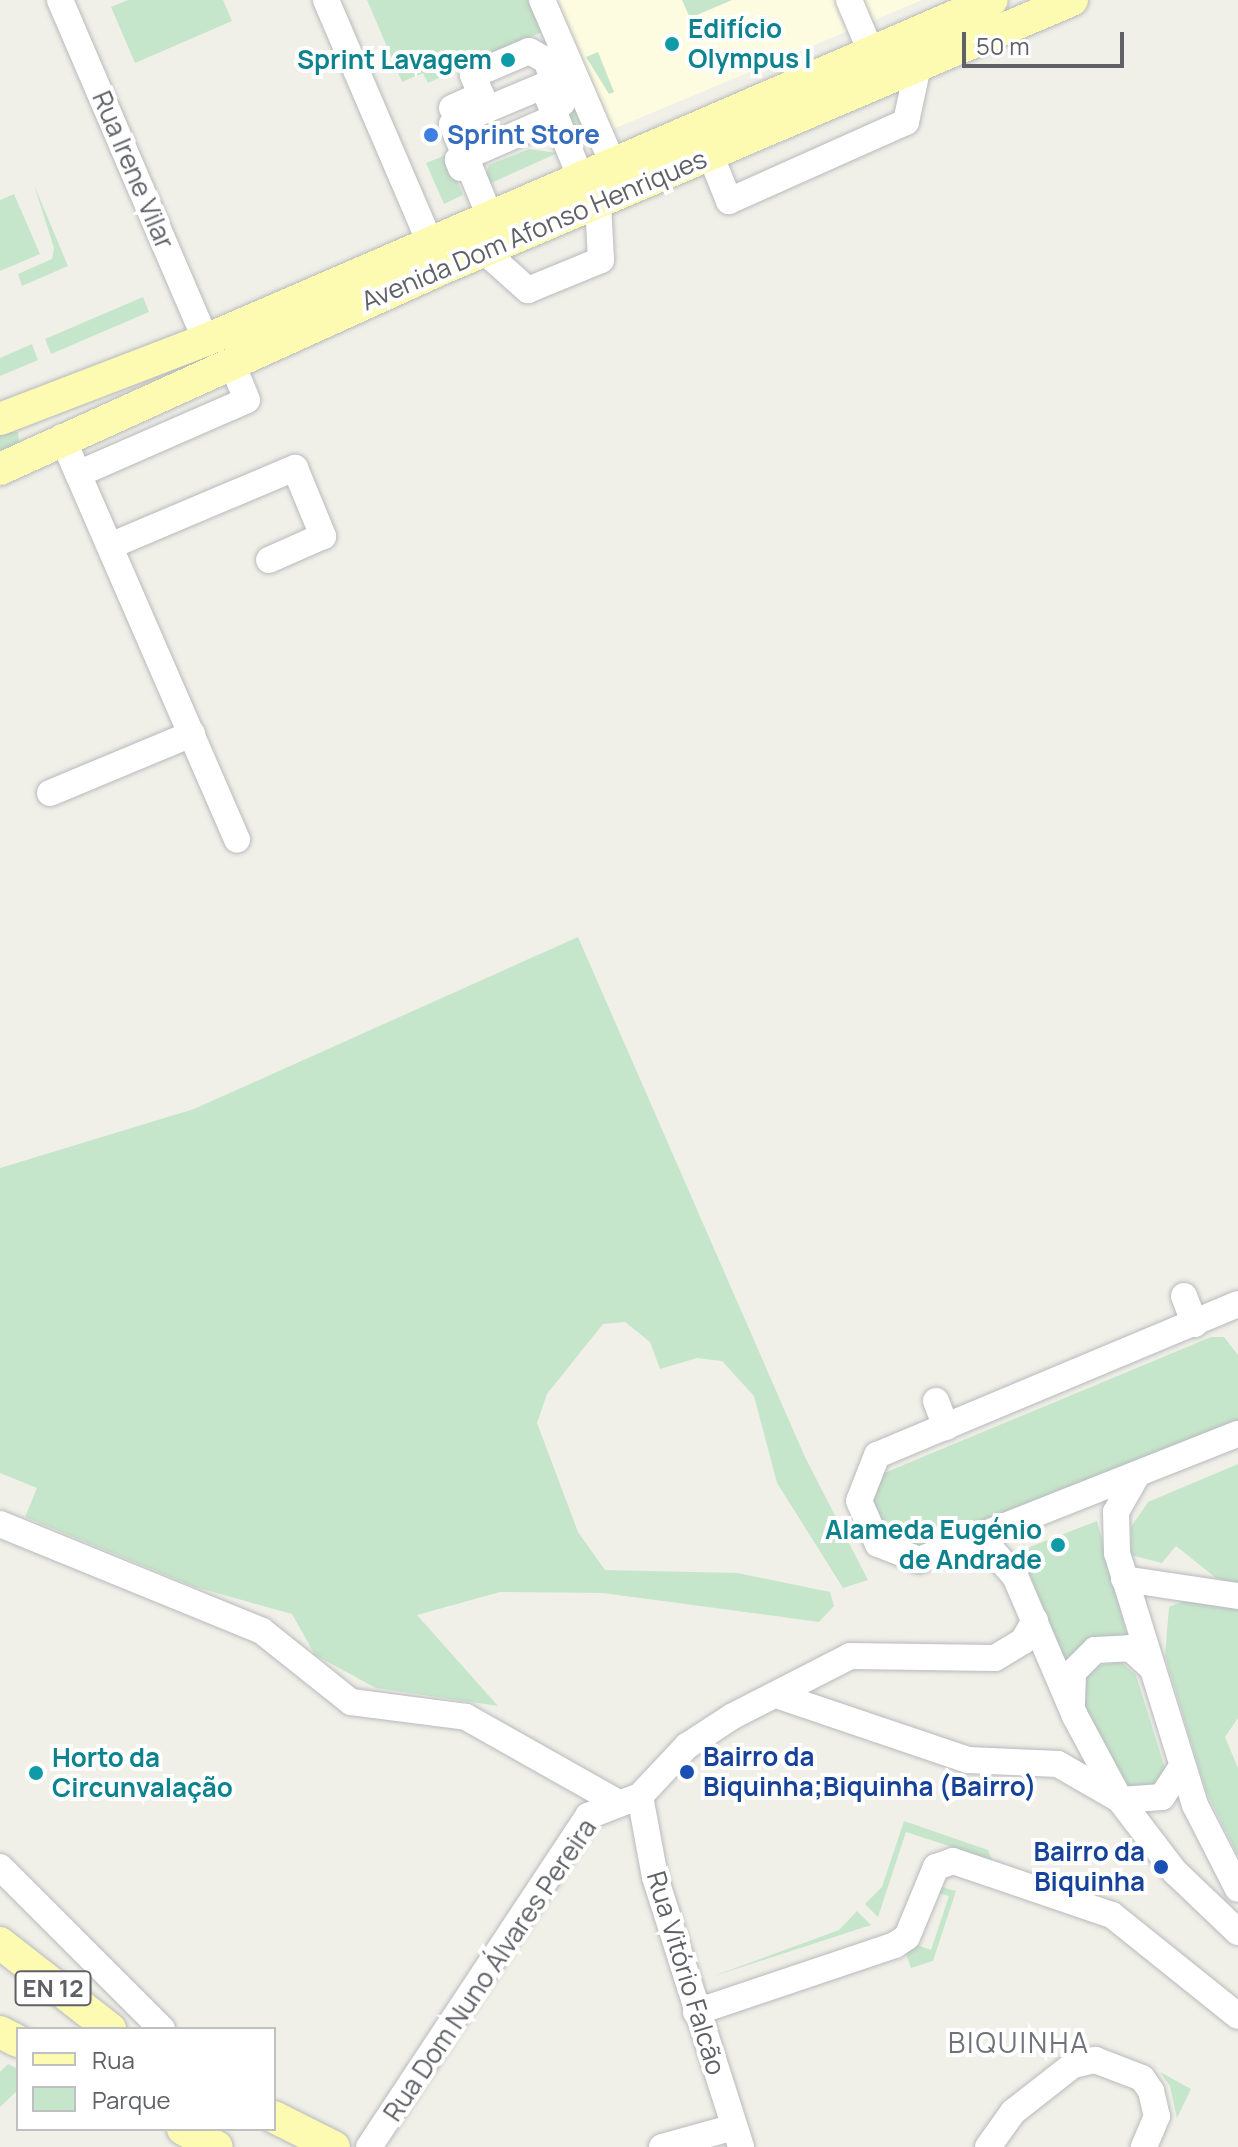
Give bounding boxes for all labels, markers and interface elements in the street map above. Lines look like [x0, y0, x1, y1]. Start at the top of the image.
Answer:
place label: Edifício Olympus I [688, 13, 812, 74]
scale bar [966, 16, 1128, 66]
text: 50 m [976, 29, 1030, 62]
marker: Edifício Olympus I [663, 35, 681, 53]
place label: Sprint Lavagem [297, 44, 492, 76]
marker: Sprint Lavagem [499, 51, 517, 69]
street label: Rua Irene Vilar [86, 86, 180, 254]
place label: Sprint Store [447, 119, 600, 151]
marker: Sprint Store [422, 126, 440, 144]
street label: Avenida Dom Afonso Henriques [357, 143, 711, 317]
place label: Alameda Eugénio de Andrade [825, 1514, 1042, 1576]
marker: Alameda Eugénio de Andrade [1049, 1536, 1067, 1554]
place label: Bairro da Biquinha;Biquinha (Bairro) [703, 1741, 1036, 1802]
place label: Horto da Circunvalação [52, 1742, 233, 1804]
marker: Bairro da Biquinha;Biquinha (Bairro) [678, 1763, 696, 1781]
marker: Horto da Circunvalação [27, 1764, 45, 1782]
street label: Rua Dom Nuno Álvares Pereira [377, 1813, 603, 2127]
place label: Bairro da Biquinha [1034, 1836, 1145, 1898]
marker: Bairro da Biquinha [1152, 1858, 1170, 1876]
street label: Rua Vitório Falcão [640, 1867, 732, 2079]
road number: EN 12 [13, 1968, 93, 2008]
district label: BIQUINHA [948, 2025, 1090, 2059]
legend [16, 2027, 276, 2131]
text: Rua [92, 2043, 135, 2076]
text: Parque [92, 2083, 170, 2116]

